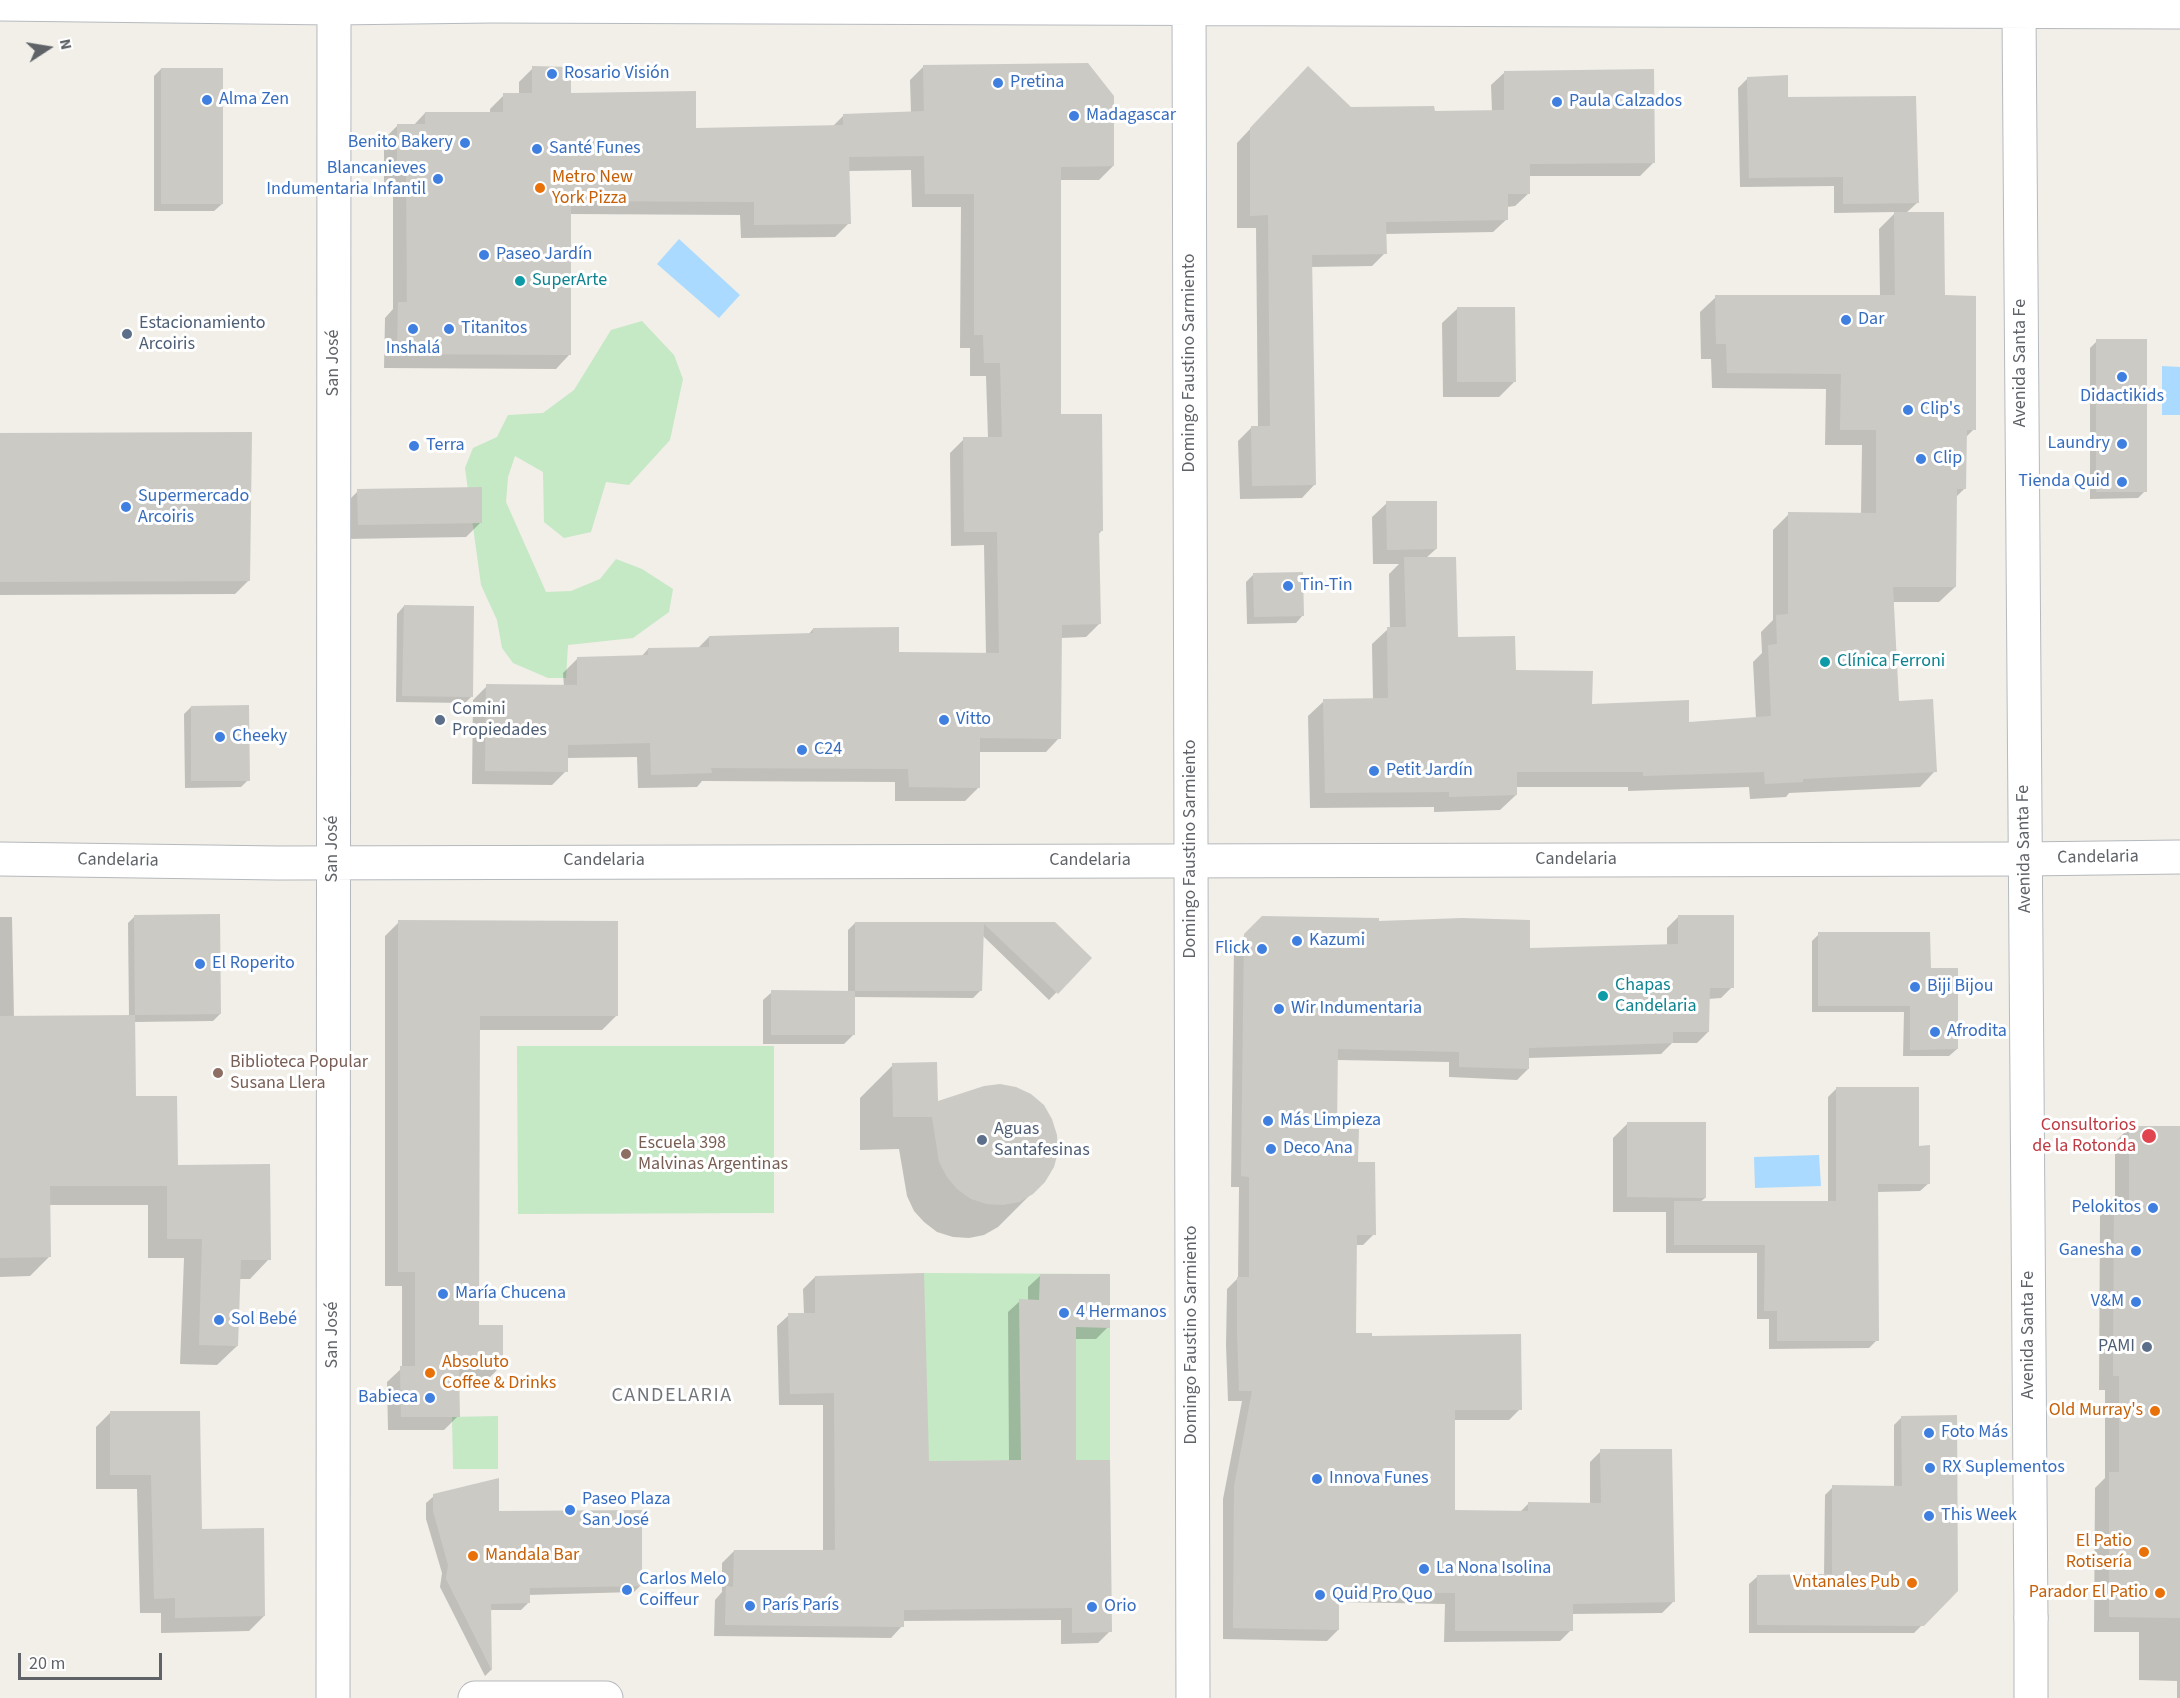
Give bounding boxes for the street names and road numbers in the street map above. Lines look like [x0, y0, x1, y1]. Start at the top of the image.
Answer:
street label: Domingo Faustino Sarmiento [1179, 254, 1201, 472]
street label: Avenida Santa Fe [2010, 299, 2032, 427]
street label: San José [323, 330, 345, 396]
street label: Domingo Faustino Sarmiento [1180, 740, 1202, 958]
street label: Avenida Santa Fe [2013, 785, 2037, 913]
street label: San José [322, 816, 344, 882]
street label: Candelaria [2057, 846, 2139, 870]
street label: Candelaria [77, 849, 159, 873]
street label: Candelaria [1535, 849, 1617, 871]
street label: Candelaria [563, 850, 645, 872]
street label: Candelaria [1049, 850, 1131, 872]
street label: Domingo Faustino Sarmiento [1181, 1226, 1203, 1444]
street label: Avenida Santa Fe [2018, 1271, 2040, 1399]
street label: San José [322, 1302, 344, 1368]

